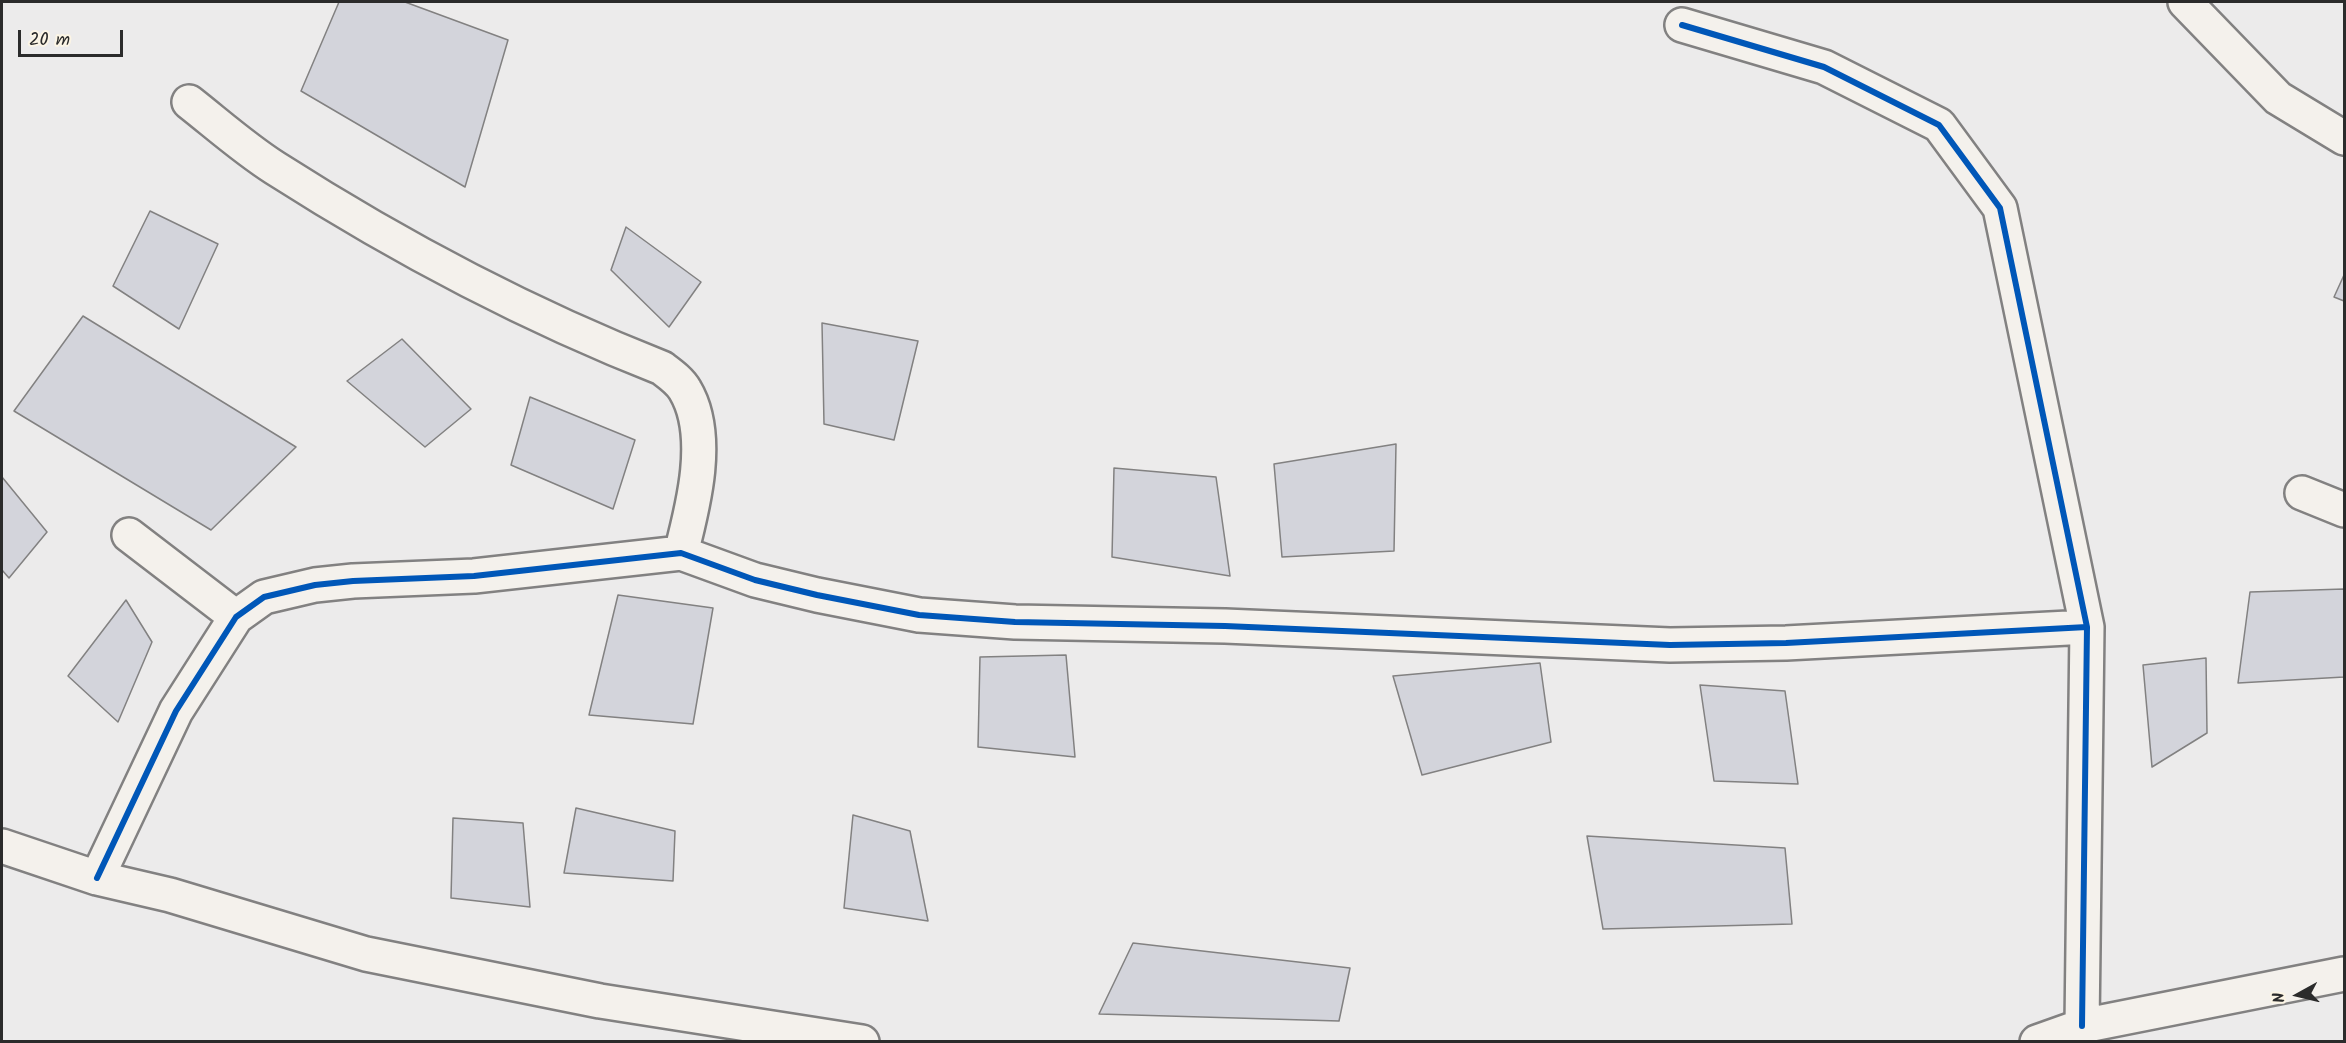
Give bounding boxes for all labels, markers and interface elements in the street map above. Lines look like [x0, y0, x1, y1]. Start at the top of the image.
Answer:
scale bar [21, 18, 126, 56]
text: 20 m [29, 26, 70, 55]
north arrow [2268, 965, 2328, 1025]
text: N [2267, 991, 2293, 1004]

